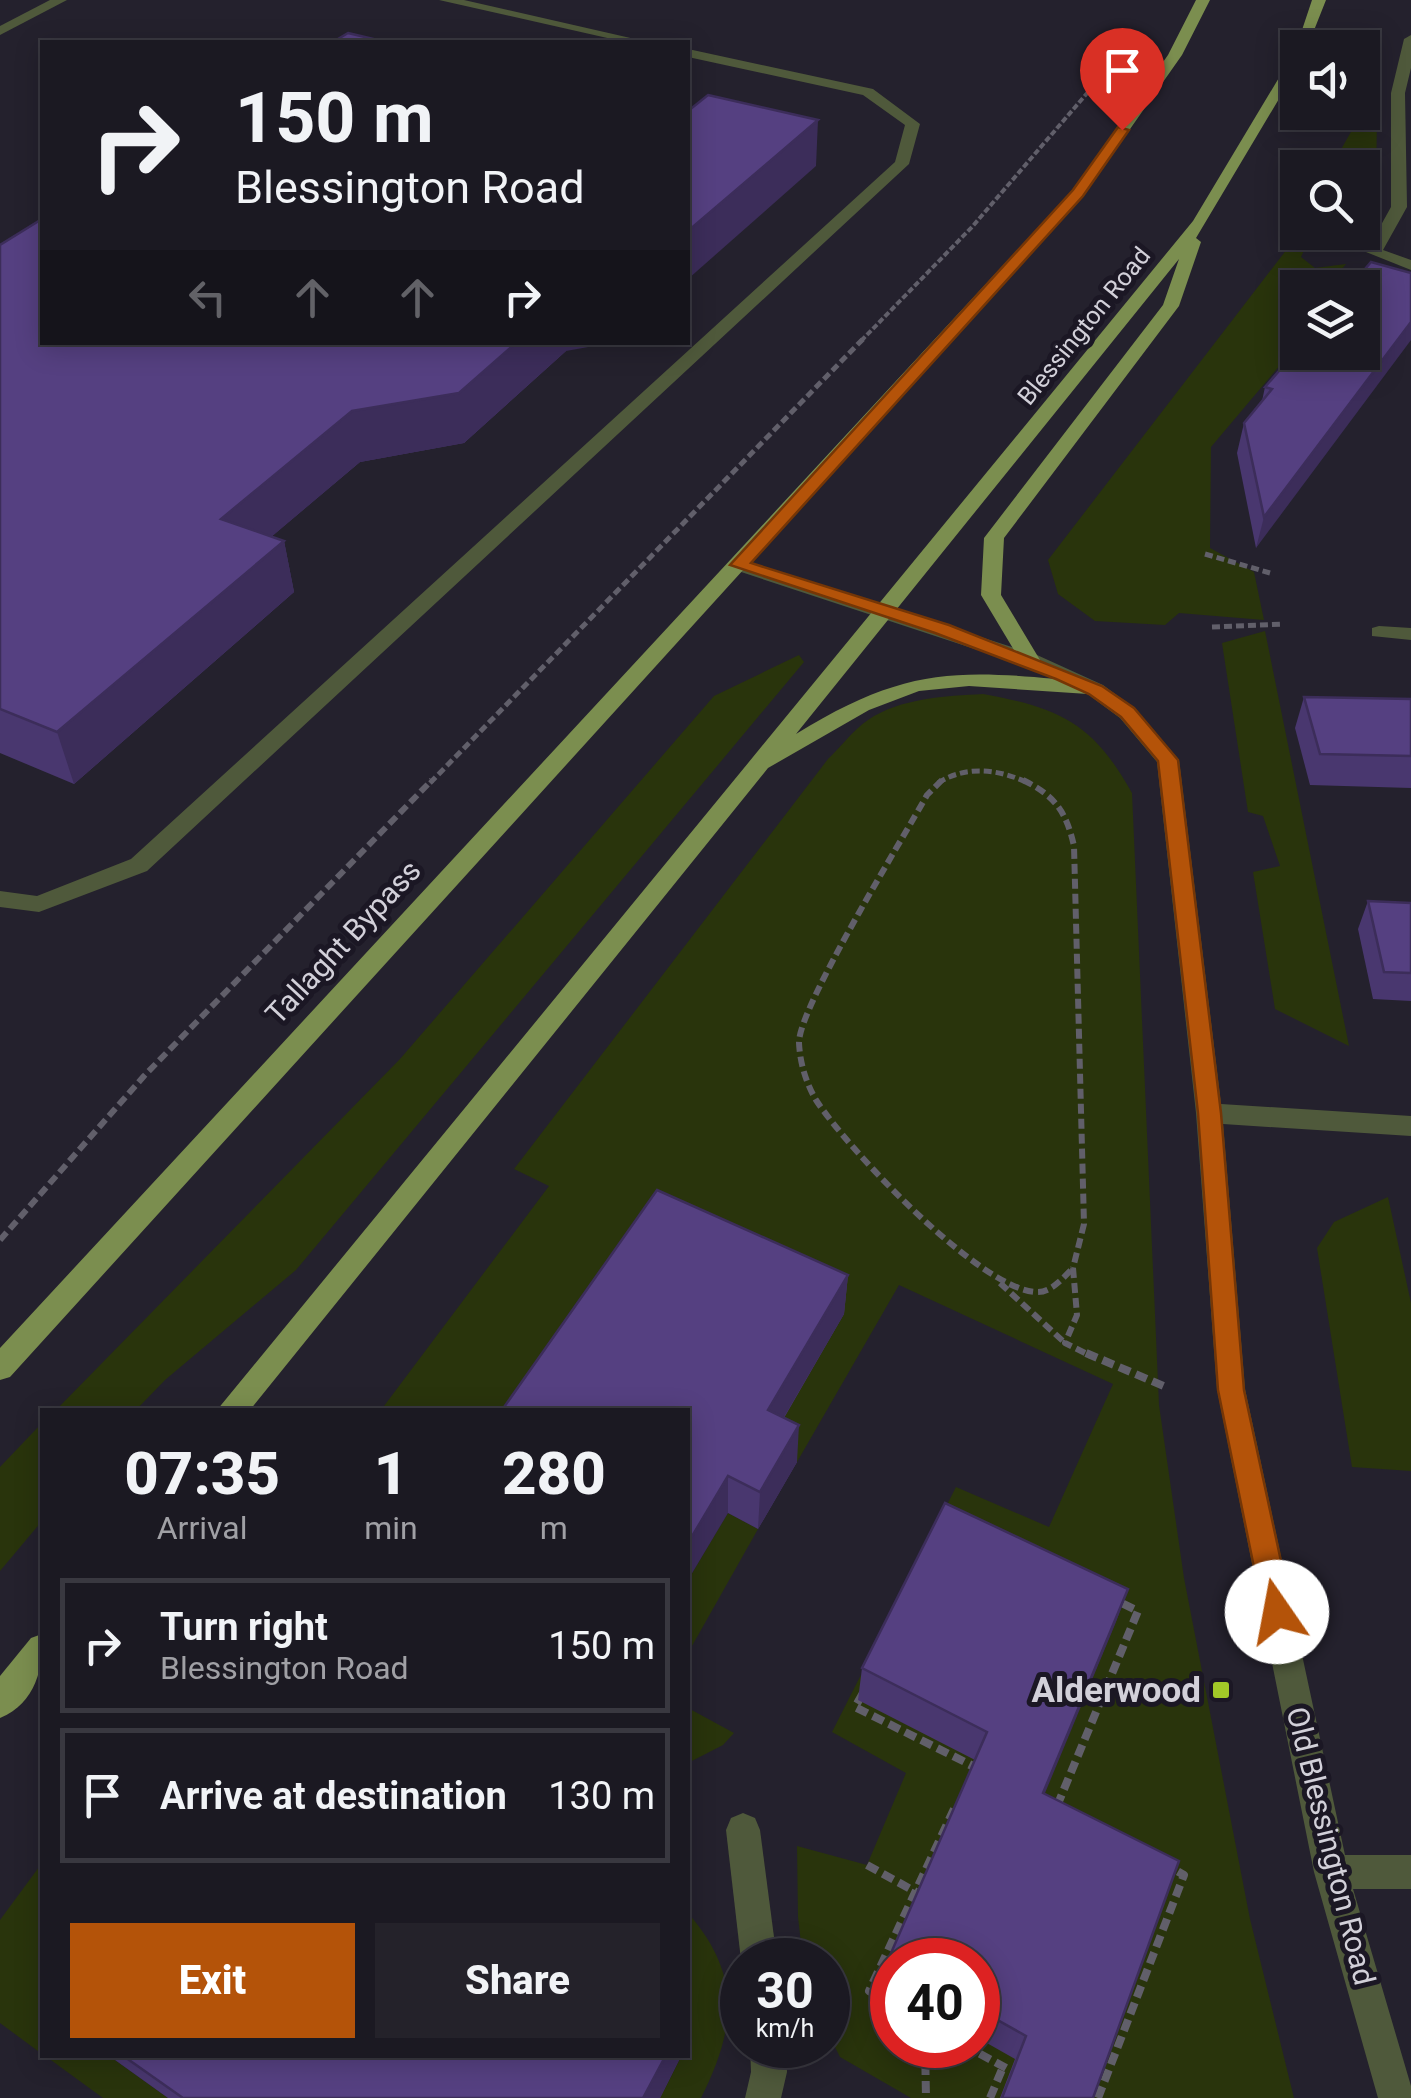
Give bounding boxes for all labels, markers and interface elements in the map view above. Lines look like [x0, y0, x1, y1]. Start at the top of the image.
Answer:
pin [1080, 28, 1165, 131]
map controls [1280, 30, 1380, 370]
button: sound [1280, 30, 1380, 130]
icon: arrive [1095, 43, 1150, 98]
text: 150 m [235, 77, 434, 159]
icon: right [70, 80, 200, 210]
button: search [1280, 150, 1380, 250]
text: Blessington Road [235, 161, 585, 214]
street label: Blessington Road [1012, 241, 1156, 411]
icon: left [180, 270, 235, 325]
icon: ahead [285, 270, 340, 325]
icon: ahead [390, 270, 445, 325]
icon: right [495, 270, 550, 325]
button: layers [1280, 270, 1380, 370]
street label: Tallaght Bypass [258, 853, 428, 1031]
text: 07:35 [124, 1438, 280, 1509]
text: 1 [374, 1438, 408, 1509]
text: 280 [502, 1438, 606, 1509]
text: Arrival [157, 1509, 248, 1547]
text: min [364, 1509, 418, 1547]
text: m [540, 1509, 568, 1547]
position arrow [1225, 1560, 1329, 1664]
text: Turn right [160, 1605, 328, 1649]
icon: right [75, 1618, 130, 1673]
text: 150 m [548, 1624, 655, 1668]
text: Blessington Road [160, 1649, 409, 1687]
place label: Alderwood [1032, 1670, 1201, 1711]
marker: Alderwood [1210, 1679, 1232, 1701]
street label: Old Blessington Road [1280, 1703, 1382, 1989]
icon: arrive [75, 1768, 130, 1823]
text: Arrive at destination [160, 1774, 507, 1818]
text: 130 m [548, 1774, 655, 1818]
button: Exit [70, 1923, 355, 2038]
button: Share [375, 1923, 660, 2038]
speed limit sign: 40 [870, 1938, 1000, 2068]
text: 30 [756, 1962, 814, 2020]
text: km/h [756, 2014, 814, 2043]

